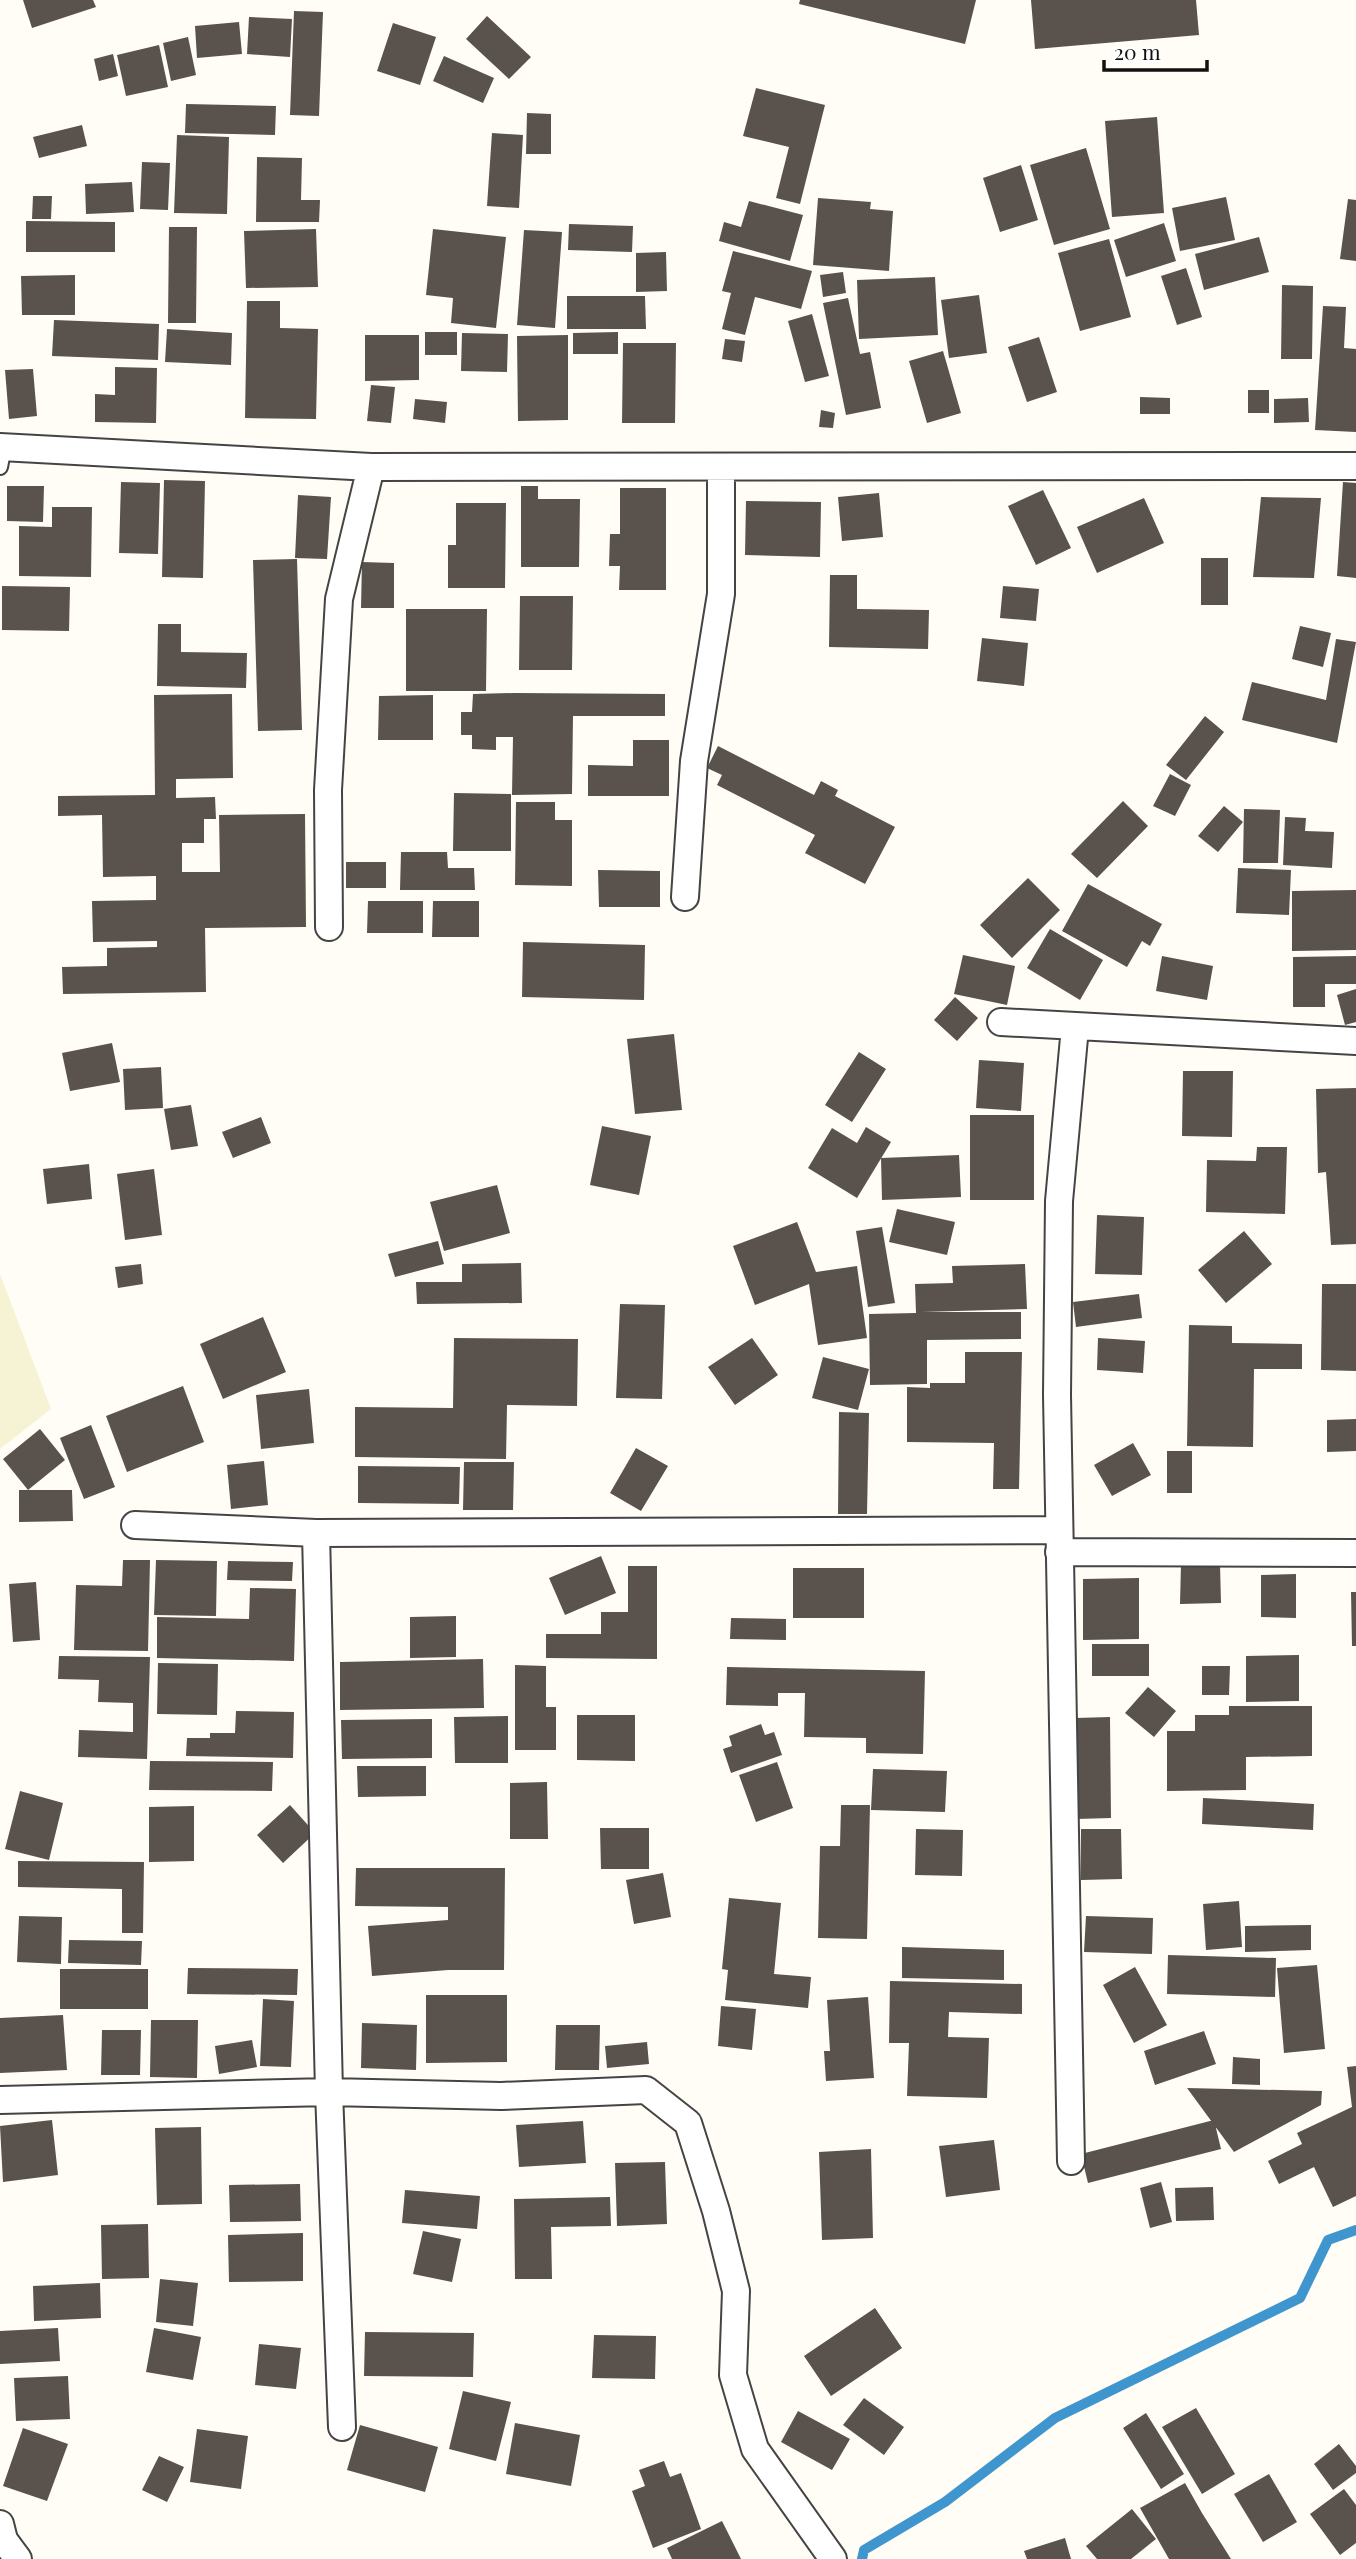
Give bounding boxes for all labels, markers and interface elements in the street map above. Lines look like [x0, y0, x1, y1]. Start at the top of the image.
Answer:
scale bar [1104, 28, 1207, 72]
text: 20 m [1114, 37, 1161, 65]

